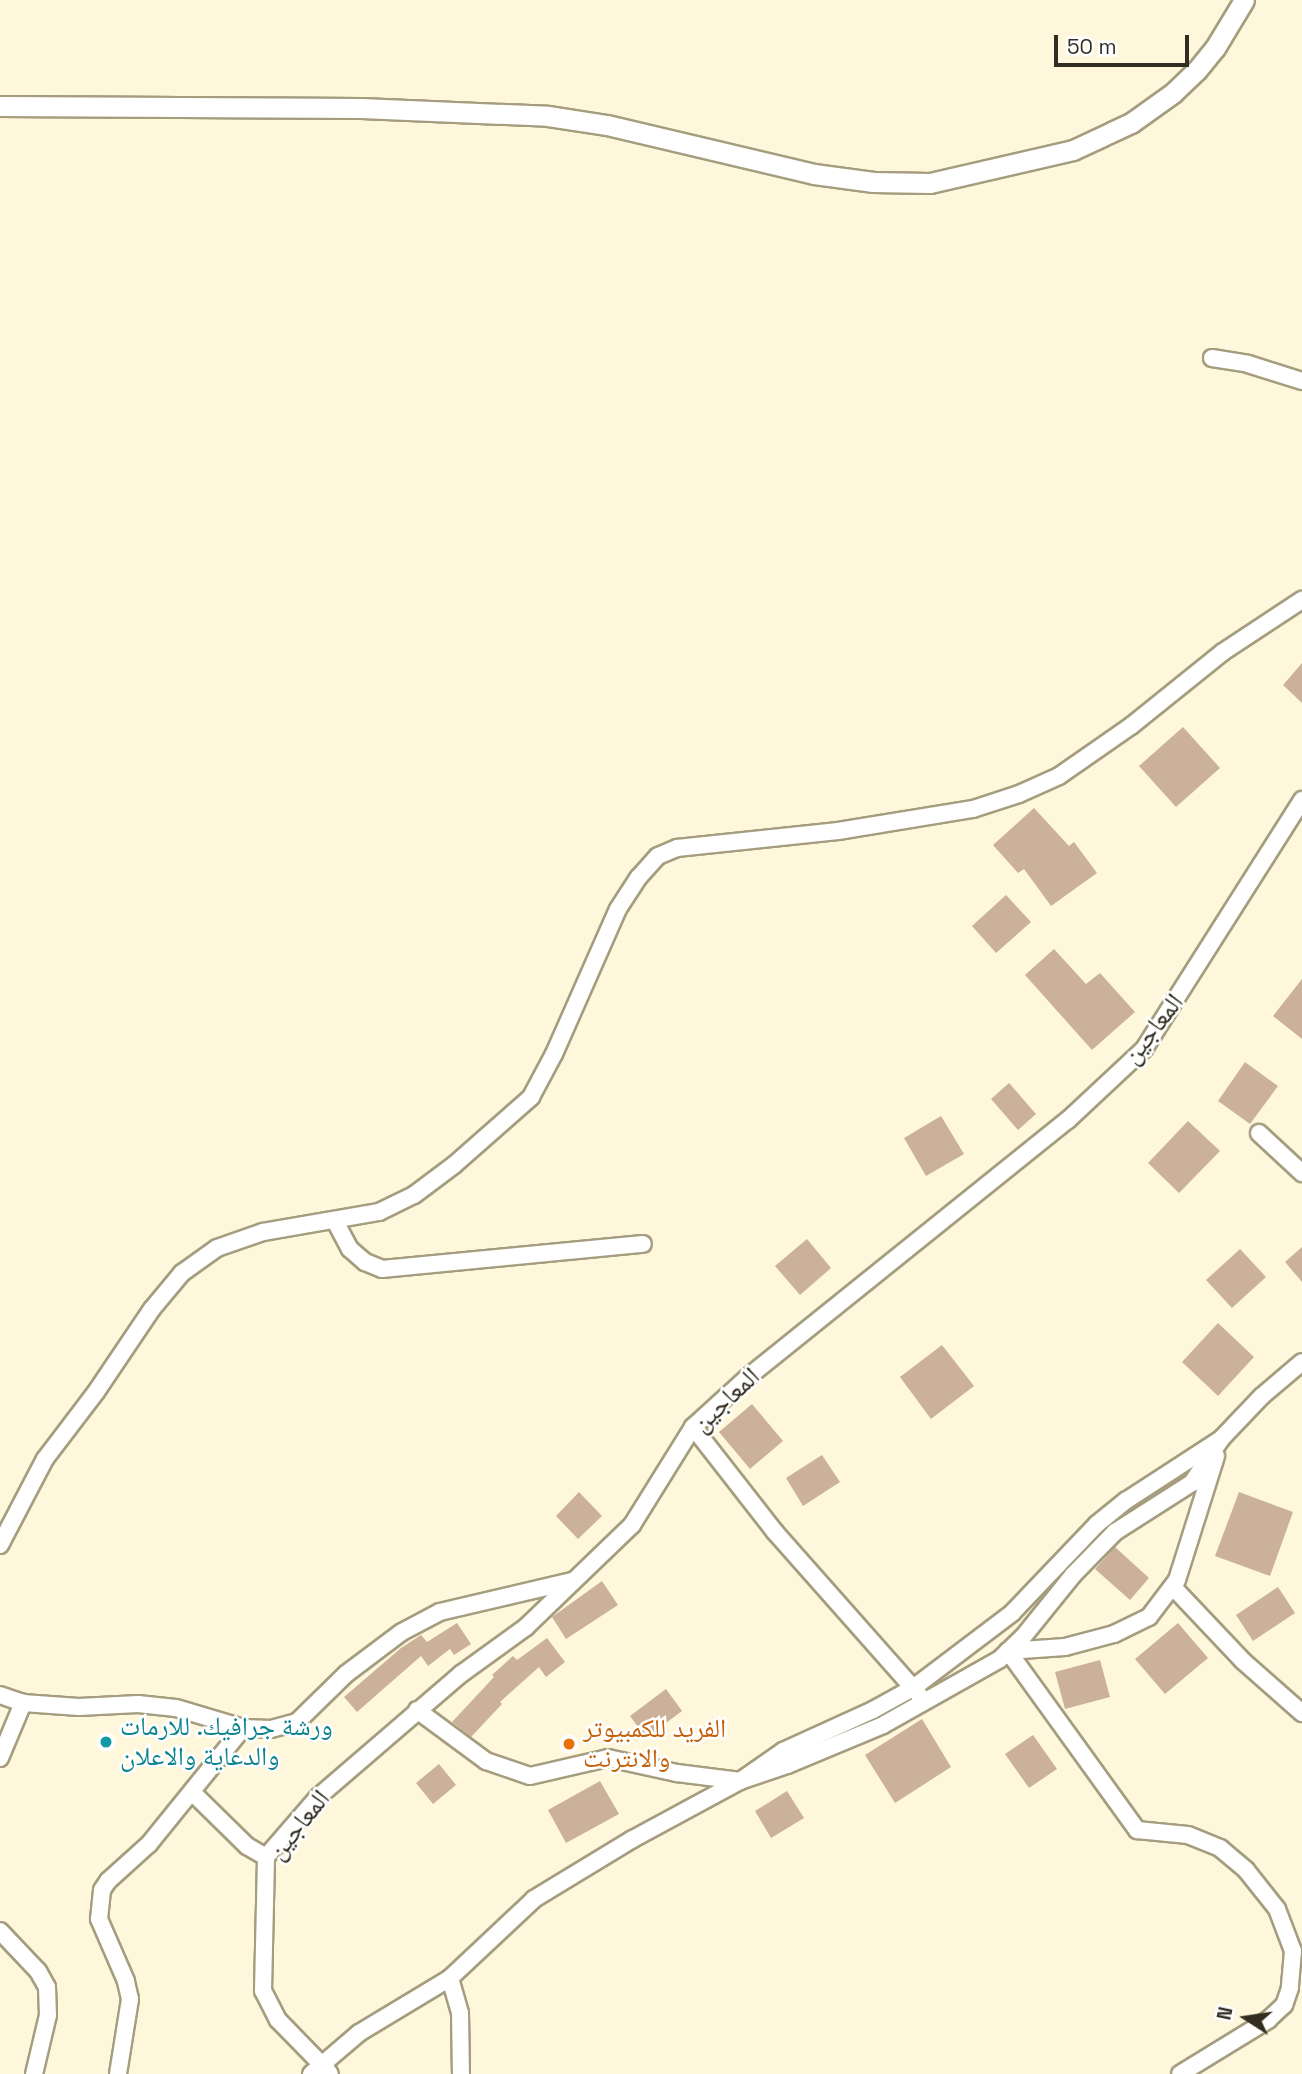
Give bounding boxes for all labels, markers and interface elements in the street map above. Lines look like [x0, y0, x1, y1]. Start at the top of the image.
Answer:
scale bar [1057, 21, 1192, 65]
text: 50 m [1067, 33, 1117, 60]
street label: المعاجين [1116, 988, 1190, 1070]
street label: المعاجين [686, 1361, 766, 1439]
place label: ورشة جرافيك. للارمات والدعاية والاعلان [120, 1711, 334, 1772]
place label: الفريد للكمبيوتر والانترنت [583, 1713, 726, 1774]
marker: ورشة جرافيك. للارمات والدعاية والاعلان [98, 1734, 114, 1750]
marker: الفريد للكمبيوتر والانترنت [561, 1736, 577, 1752]
street label: المعاجين [261, 1784, 337, 1866]
north arrow [1211, 1983, 1281, 2053]
text: N [1211, 2005, 1239, 2022]

